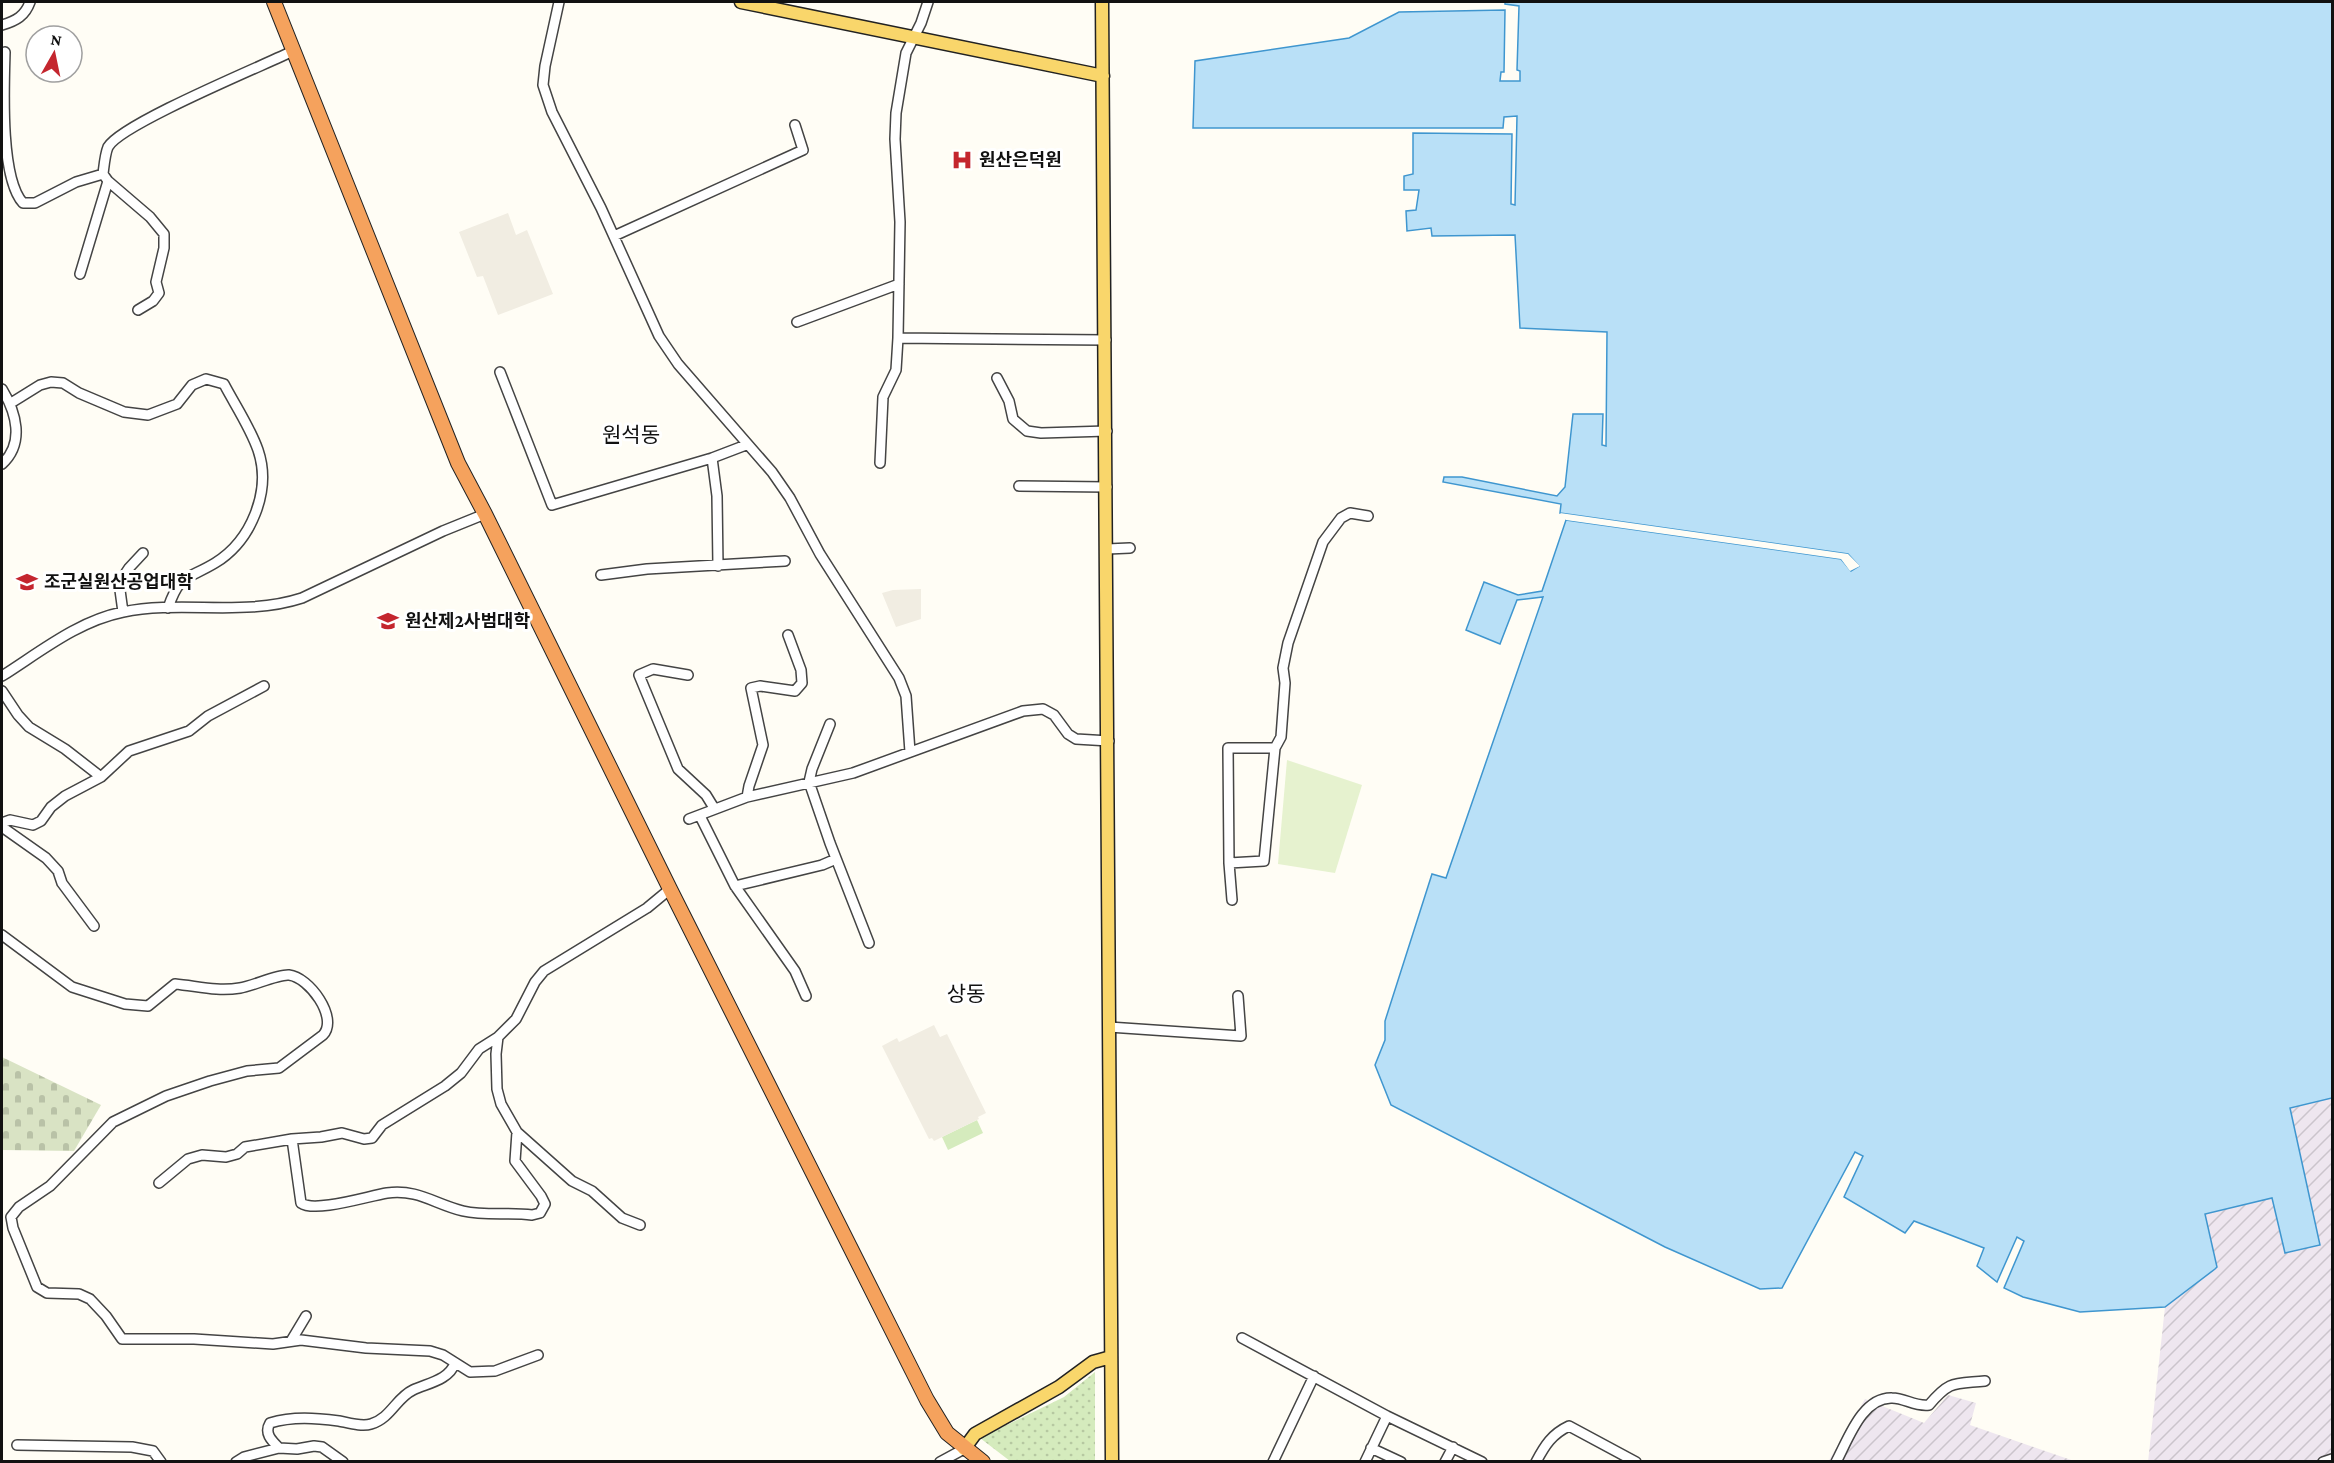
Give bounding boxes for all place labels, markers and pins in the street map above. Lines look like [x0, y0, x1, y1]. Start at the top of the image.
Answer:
hospital icon: 원산은덕원 [950, 148, 974, 172]
place label: 원산은덕원 [979, 150, 1062, 170]
school or university icon: 조군실원산공업대학 [15, 570, 39, 594]
place label: 조군실원산공업대학 [44, 572, 193, 592]
school or university icon: 원산제2사범대학 [376, 609, 400, 633]
place label: 원산제2사범대학 [405, 611, 531, 631]

